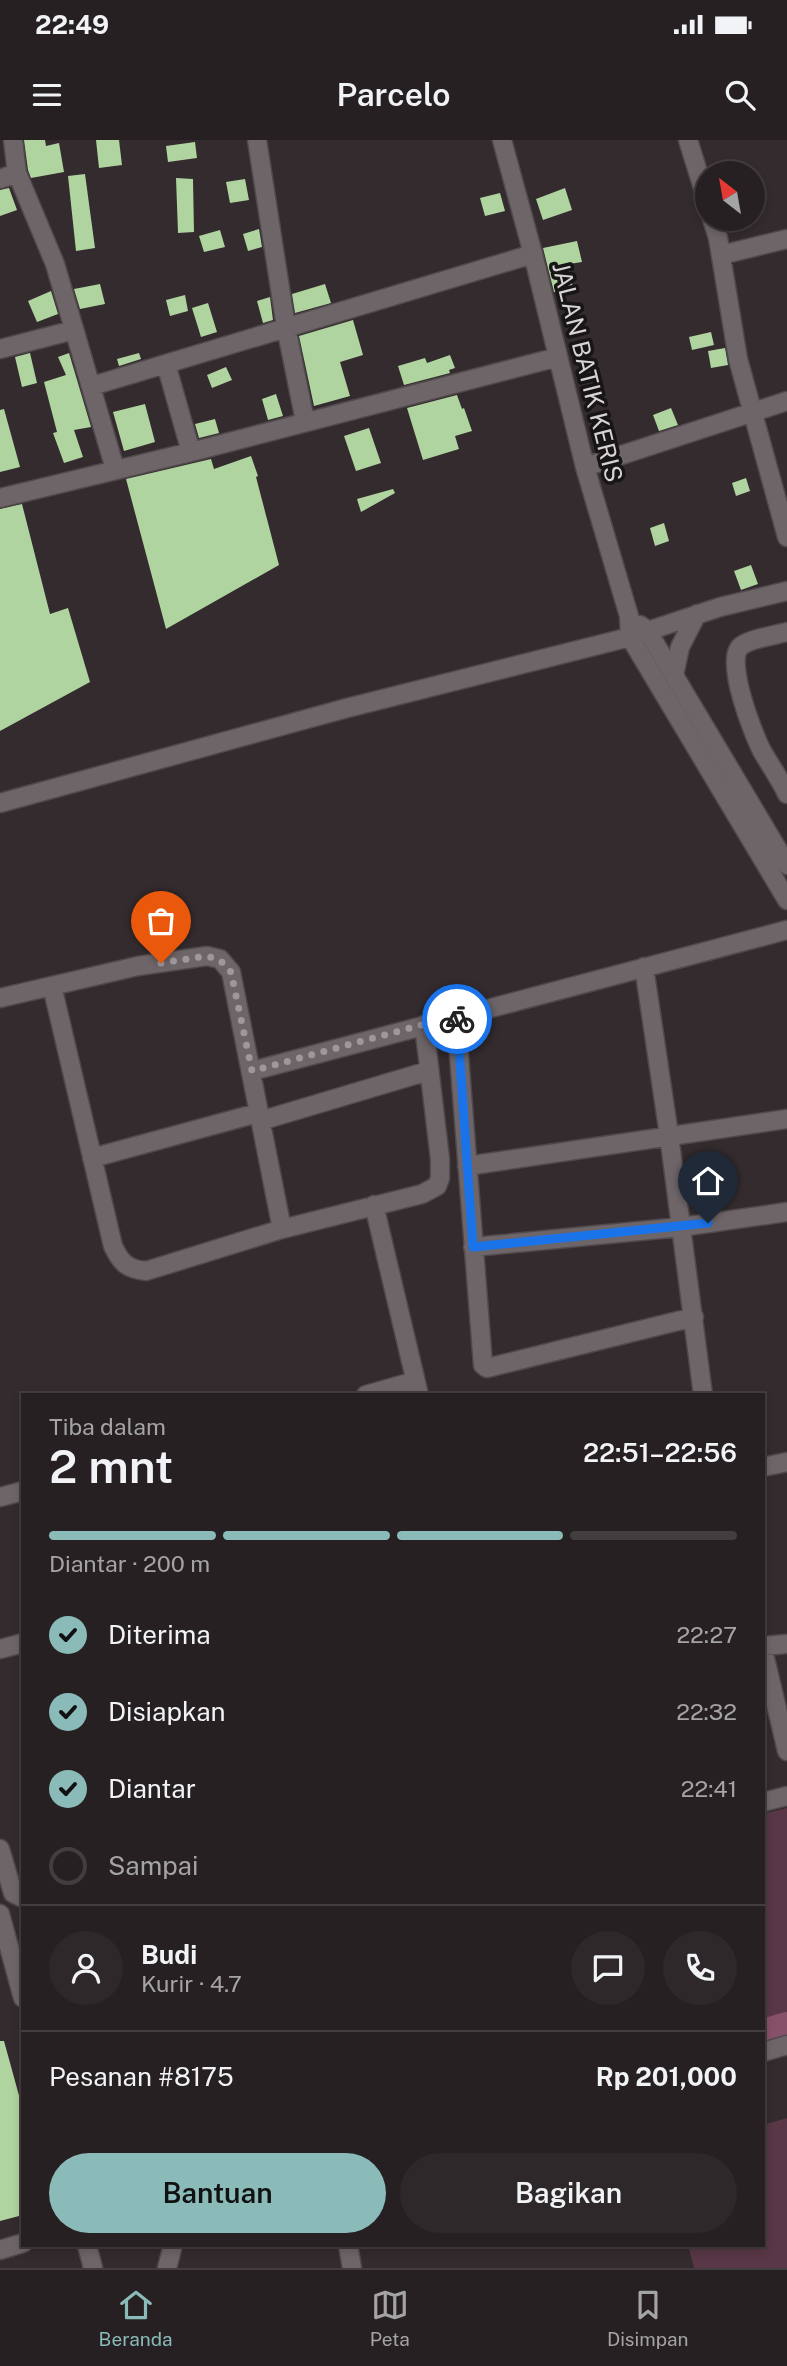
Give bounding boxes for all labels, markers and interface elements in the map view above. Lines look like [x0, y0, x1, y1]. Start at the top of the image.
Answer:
text: 22:49 [35, 9, 109, 40]
icon: menu [28, 76, 66, 114]
text: Parcelo [336, 76, 451, 113]
icon: search [721, 76, 759, 114]
north arrow [695, 161, 765, 231]
map controls [695, 161, 765, 231]
street label: JALAN BATIK KERIS [547, 259, 629, 485]
pin [131, 891, 191, 963]
icon: bag [142, 902, 180, 940]
courier [422, 984, 492, 1054]
icon: bike [438, 1000, 476, 1038]
pin [678, 1151, 738, 1223]
icon: home [689, 1162, 727, 1200]
text: Tiba dalam [49, 1413, 166, 1440]
text: 22:51–22:56 [583, 1437, 737, 1468]
text: 2 mnt [49, 1439, 173, 1493]
text: Diantar · 200 m [49, 1550, 210, 1577]
icon: check [49, 1616, 87, 1654]
text: Diterima [108, 1619, 211, 1650]
text: 22:27 [676, 1621, 737, 1648]
icon: check [49, 1693, 87, 1731]
text: Disiapkan [108, 1696, 226, 1727]
text: 22:32 [676, 1698, 737, 1725]
icon: check [49, 1770, 87, 1808]
text: Diantar [108, 1773, 196, 1804]
text: 22:41 [681, 1775, 737, 1802]
text: Sampai [108, 1850, 198, 1881]
button: person [49, 1931, 123, 2005]
button: chat [571, 1931, 645, 2005]
button: phone [663, 1931, 737, 2005]
text: Budi [141, 1939, 197, 1970]
text: Kurir · 4.7 [141, 1970, 242, 1997]
text: Pesanan #8175 [49, 2061, 234, 2092]
text: Rp 201,000 [596, 2061, 737, 2092]
button: Bantuan [49, 2153, 386, 2233]
button: Bagikan [400, 2153, 737, 2233]
tab: Beranda [99, 2286, 173, 2350]
tab: Peta [370, 2286, 410, 2350]
tab: Disimpan [607, 2286, 688, 2350]

